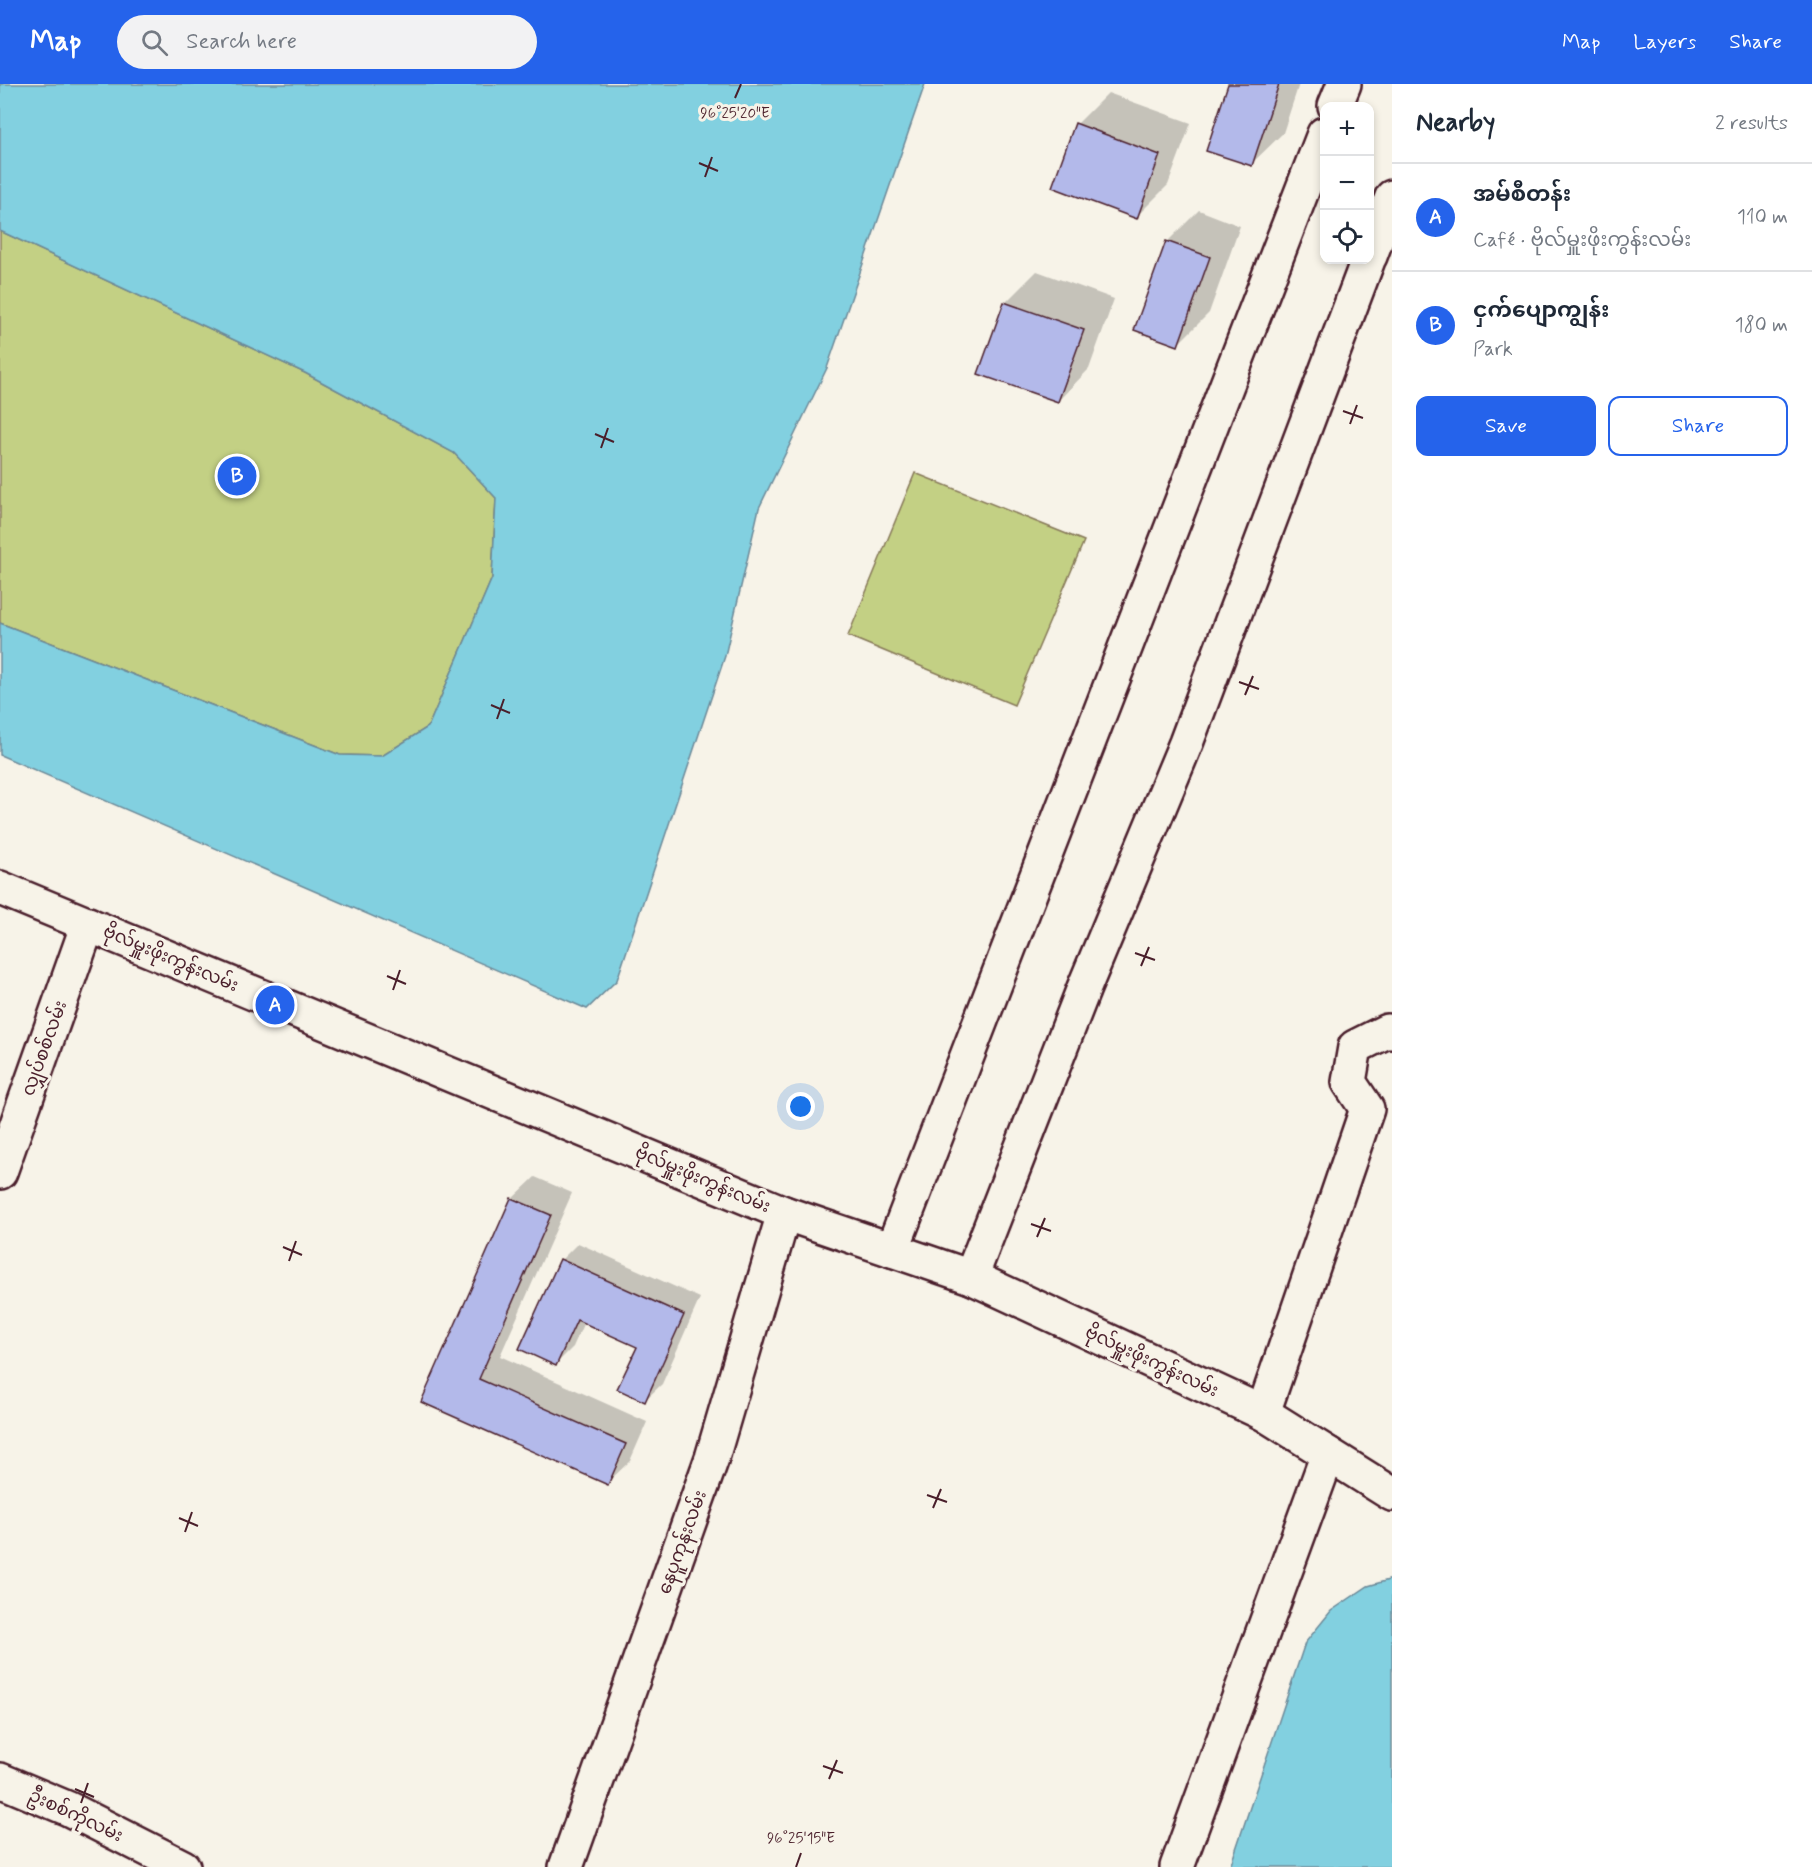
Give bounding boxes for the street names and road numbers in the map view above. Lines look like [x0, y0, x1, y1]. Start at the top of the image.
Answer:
street label: ဗိုလ်မှူးဖိုးကွန်းလမ်း [99, 917, 243, 1000]
street label: လျှပ်စစ်လမ်း [15, 997, 75, 1100]
street label: ဗိုလ်မှူးဖိုးကွန်းလမ်း [631, 1138, 775, 1221]
street label: ဗိုလ်မှူးဖိုးကွန်းလမ်း [1080, 1318, 1223, 1405]
street label: နေပူကုန်းလမ်း [651, 1486, 715, 1598]
street label: ဦးစစ်ကိုလမ်း [24, 1781, 128, 1850]

